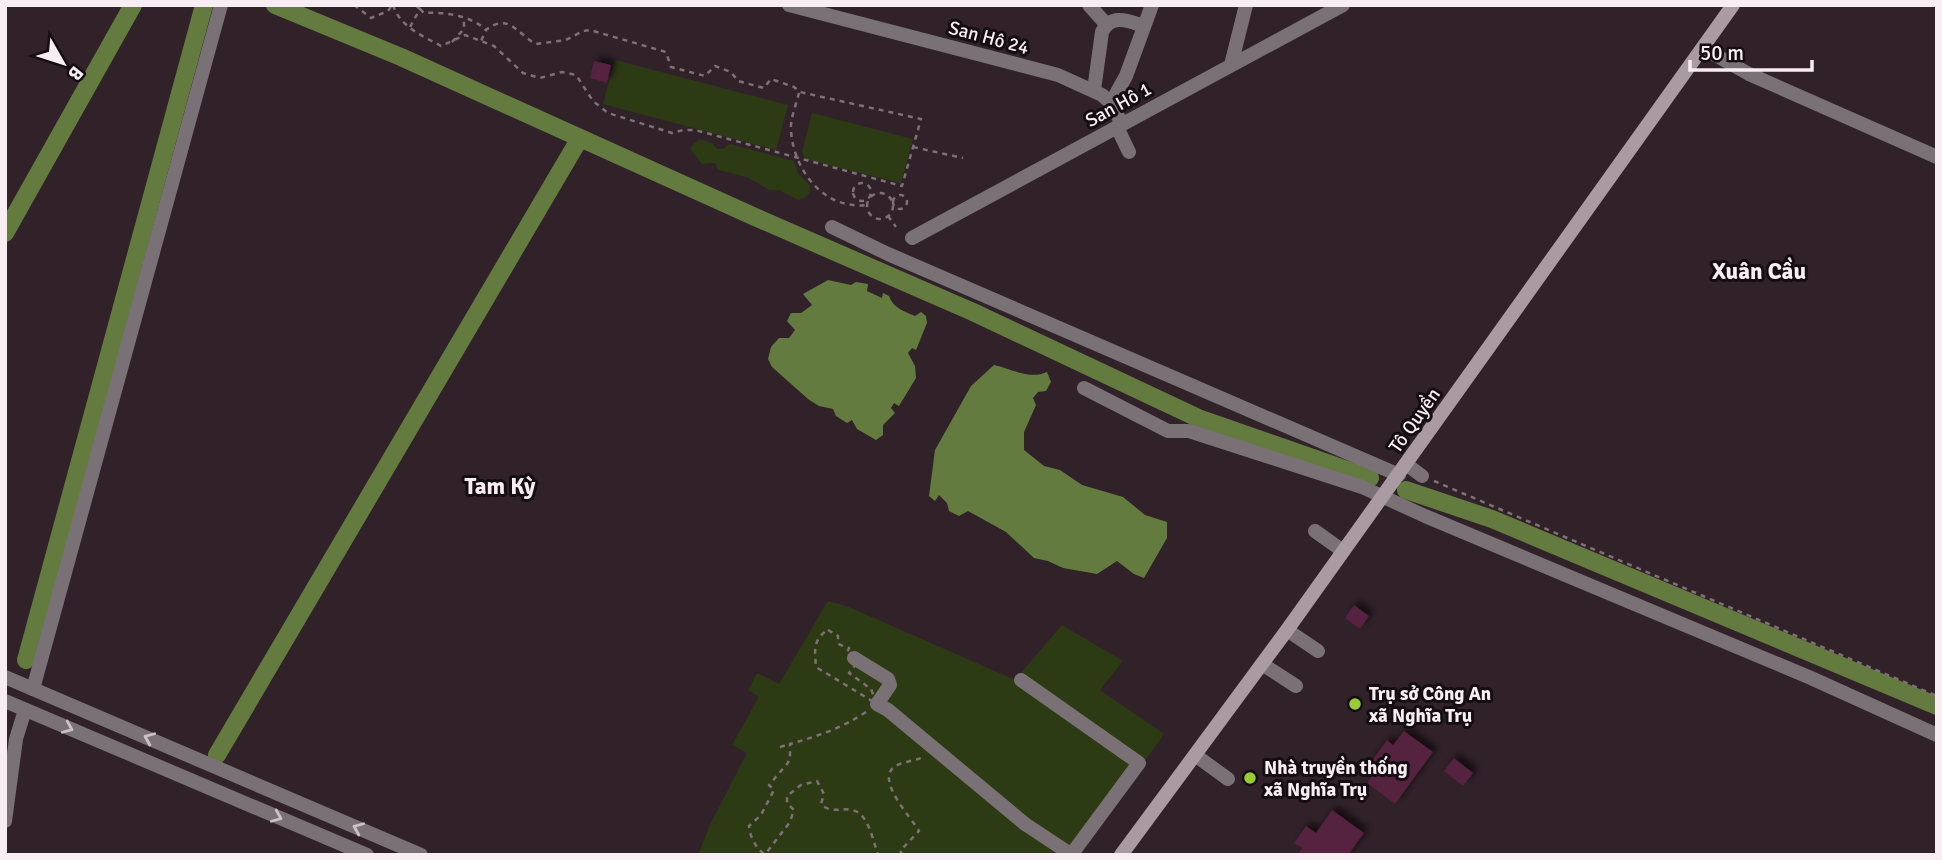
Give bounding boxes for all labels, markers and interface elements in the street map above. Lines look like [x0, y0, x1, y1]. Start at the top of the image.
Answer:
street label: San Hô 24 [946, 16, 1032, 60]
north arrow [28, 28, 98, 98]
scale bar [1690, 28, 1812, 72]
text: 50 m [1700, 40, 1744, 66]
text: B [62, 61, 88, 85]
street label: San Hô 1 [1081, 77, 1156, 133]
district label: Xuân Cầu [1712, 257, 1806, 286]
street label: Tô Quyền [1384, 384, 1446, 458]
district label: Tam Kỳ [465, 472, 536, 501]
place label: Trụ sở Công An xã Nghĩa Trụ [1369, 682, 1491, 728]
marker: Trụ sở Công An xã Nghĩa Trụ [1347, 696, 1363, 712]
one-way arrow [61, 720, 73, 734]
one-way arrow [144, 732, 156, 746]
place label: Nhà truyền thống xã Nghĩa Trụ [1264, 755, 1408, 802]
marker: Nhà truyền thống xã Nghĩa Trụ [1242, 770, 1258, 786]
one-way arrow [270, 809, 283, 823]
one-way arrow [353, 822, 365, 836]

